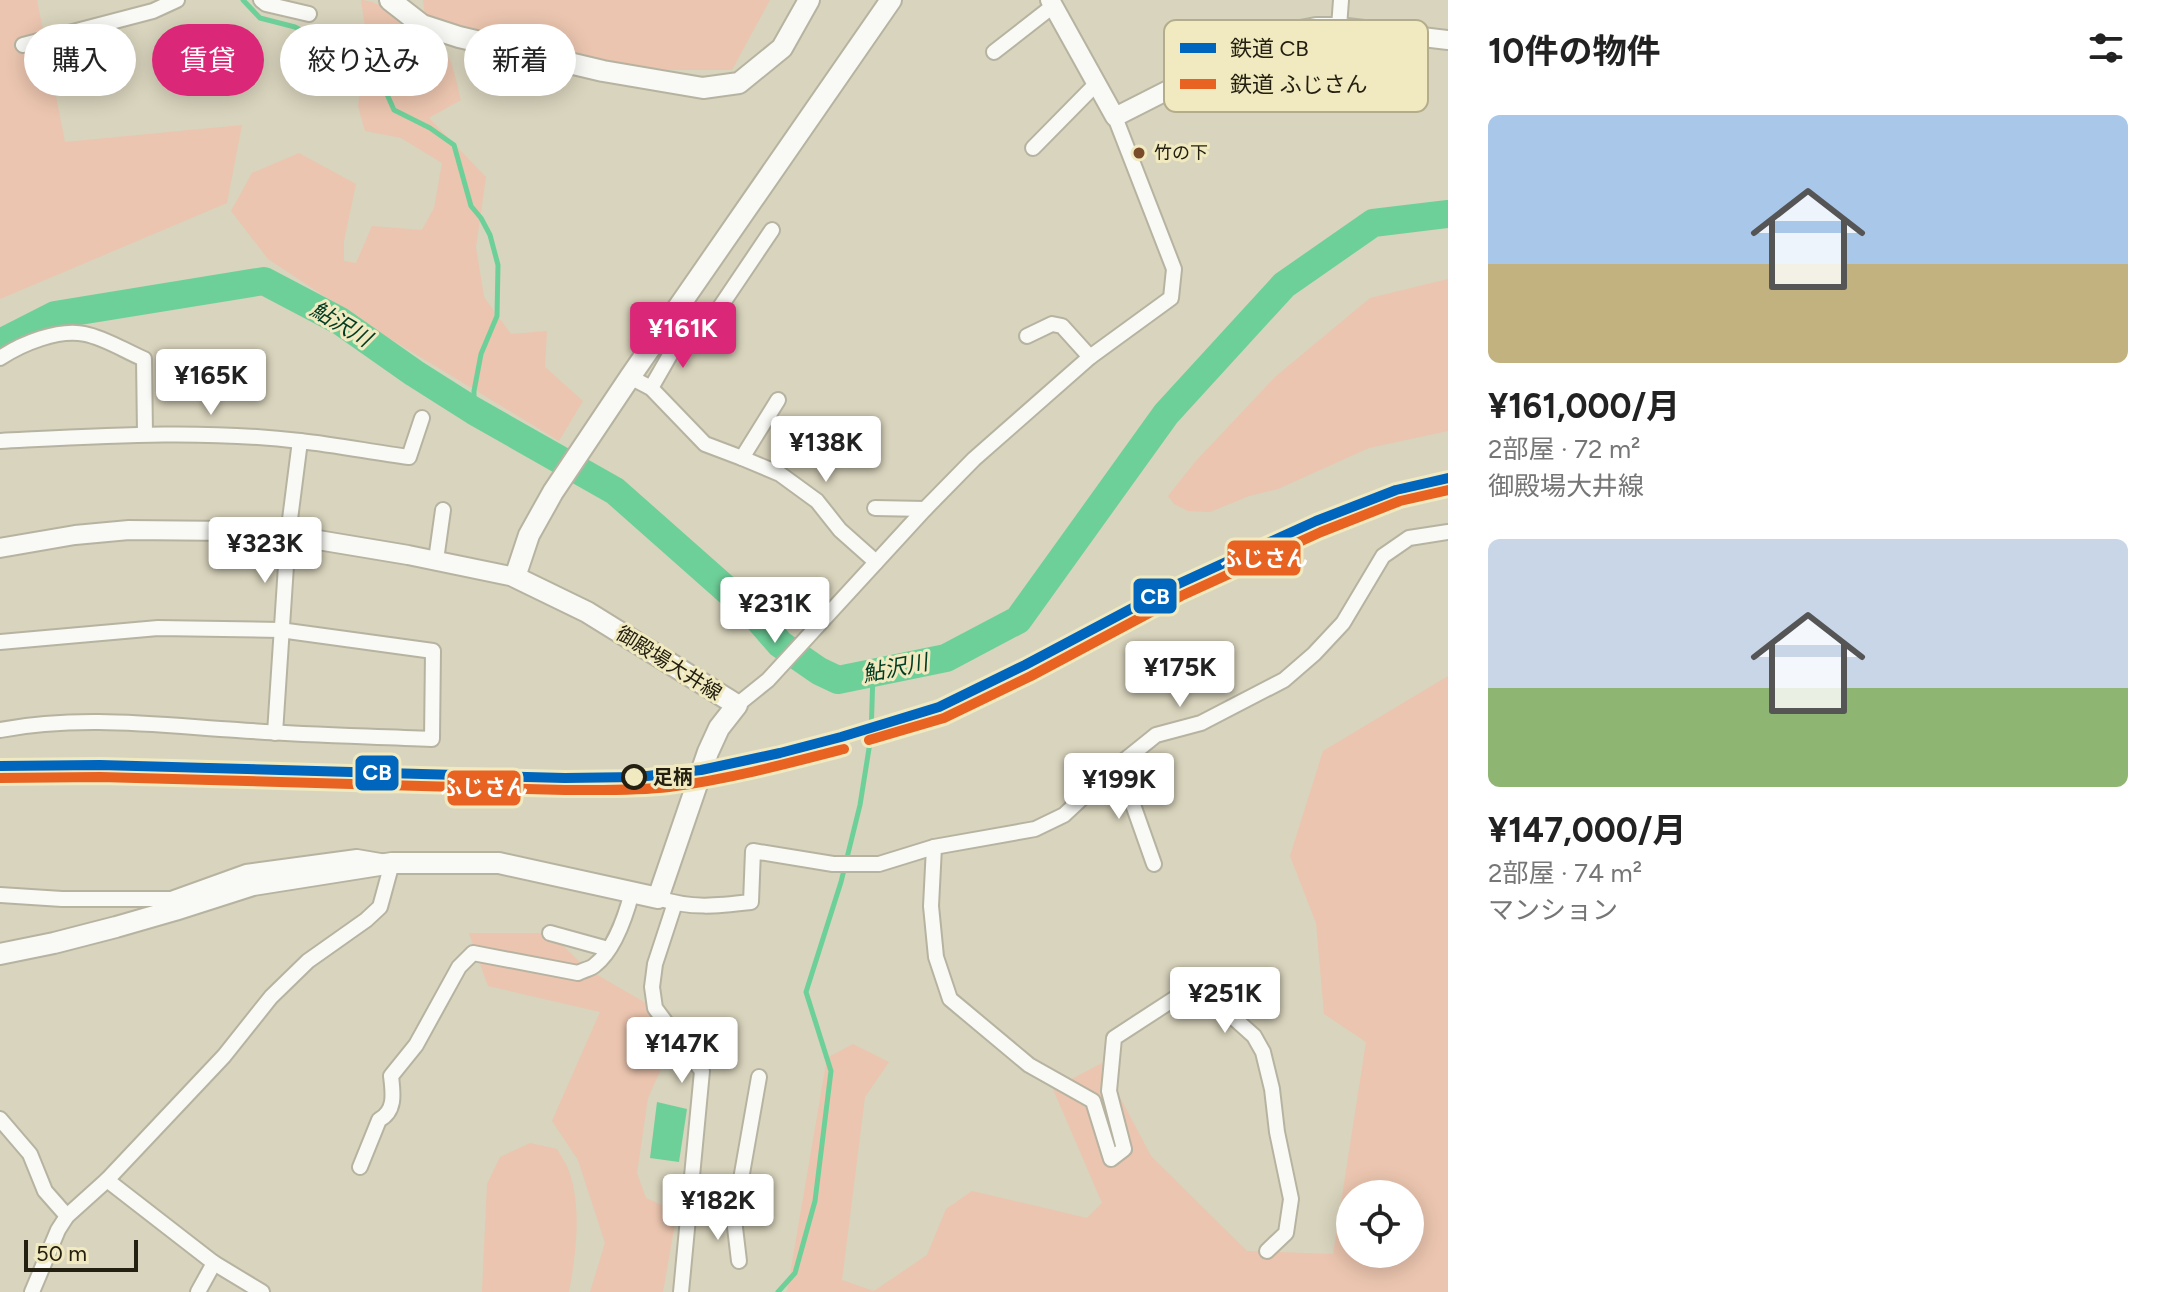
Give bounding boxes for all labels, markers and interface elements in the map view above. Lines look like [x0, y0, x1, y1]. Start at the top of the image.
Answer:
legend [1164, 20, 1428, 112]
chip: 購入 [24, 24, 136, 96]
chip: 賃貸 [152, 24, 264, 96]
chip: 絞り込み [280, 24, 448, 96]
chip: 新着 [464, 24, 576, 96]
icon: filters [2084, 26, 2128, 70]
text: 10件の物件 [1488, 31, 1660, 72]
text: 鉄道 CB [1230, 35, 1309, 62]
text: 鉄道 ふじさん [1230, 71, 1367, 98]
place label: 竹の下 [1154, 142, 1208, 164]
marker: 竹の下 [1131, 145, 1147, 161]
icon: home [1736, 167, 1880, 311]
water label: 鮎沢川 [306, 295, 378, 354]
pin: ¥161K [627, 302, 739, 370]
text: ¥161K [648, 312, 718, 344]
pin: ¥165K [155, 349, 267, 417]
text: ¥165K [174, 359, 248, 391]
text: ¥161,000/月 [1488, 386, 1680, 427]
pin: ¥138K [770, 416, 882, 484]
text: ¥138K [789, 426, 863, 458]
text: 2部屋 · 72 m² [1488, 433, 1640, 465]
text: 御殿場大井線 [1488, 470, 1644, 502]
pin: ¥323K [209, 517, 321, 585]
text: ¥323K [227, 527, 303, 559]
line badge: ふじさん [1226, 539, 1302, 577]
text: ふじさん [1220, 545, 1308, 572]
pin: ¥231K [719, 577, 831, 645]
line badge: CB [1132, 577, 1178, 615]
text: CB [1140, 583, 1170, 610]
text: ¥231K [738, 587, 812, 619]
icon: home [1736, 591, 1880, 735]
street label: 御殿場大井線 [612, 621, 726, 705]
pin: ¥175K [1124, 641, 1236, 709]
water label: 鮎沢川 [860, 648, 932, 688]
text: ¥175K [1143, 651, 1217, 683]
pin: ¥199K [1063, 753, 1175, 821]
line badge: CB [354, 754, 400, 792]
text: CB [362, 759, 392, 786]
text: ¥199K [1082, 763, 1156, 795]
marker: 足柄 [622, 765, 646, 789]
place label: 足柄 [653, 765, 693, 789]
line badge: ふじさん [446, 769, 522, 807]
text: ふじさん [440, 774, 528, 801]
text: ¥147,000/月 [1488, 810, 1687, 851]
text: 2部屋 · 74 m² [1488, 857, 1642, 889]
text: マンション [1488, 894, 1618, 926]
pin: ¥251K [1169, 967, 1281, 1035]
text: ¥251K [1188, 977, 1262, 1009]
pin: ¥147K [626, 1017, 738, 1085]
text: ¥147K [645, 1027, 719, 1059]
pin: ¥182K [662, 1174, 774, 1242]
map controls [1336, 1180, 1424, 1268]
button: locate [1336, 1180, 1424, 1268]
text: ¥182K [681, 1184, 755, 1216]
scale bar [24, 1236, 138, 1272]
text: 50 m [36, 1240, 87, 1267]

